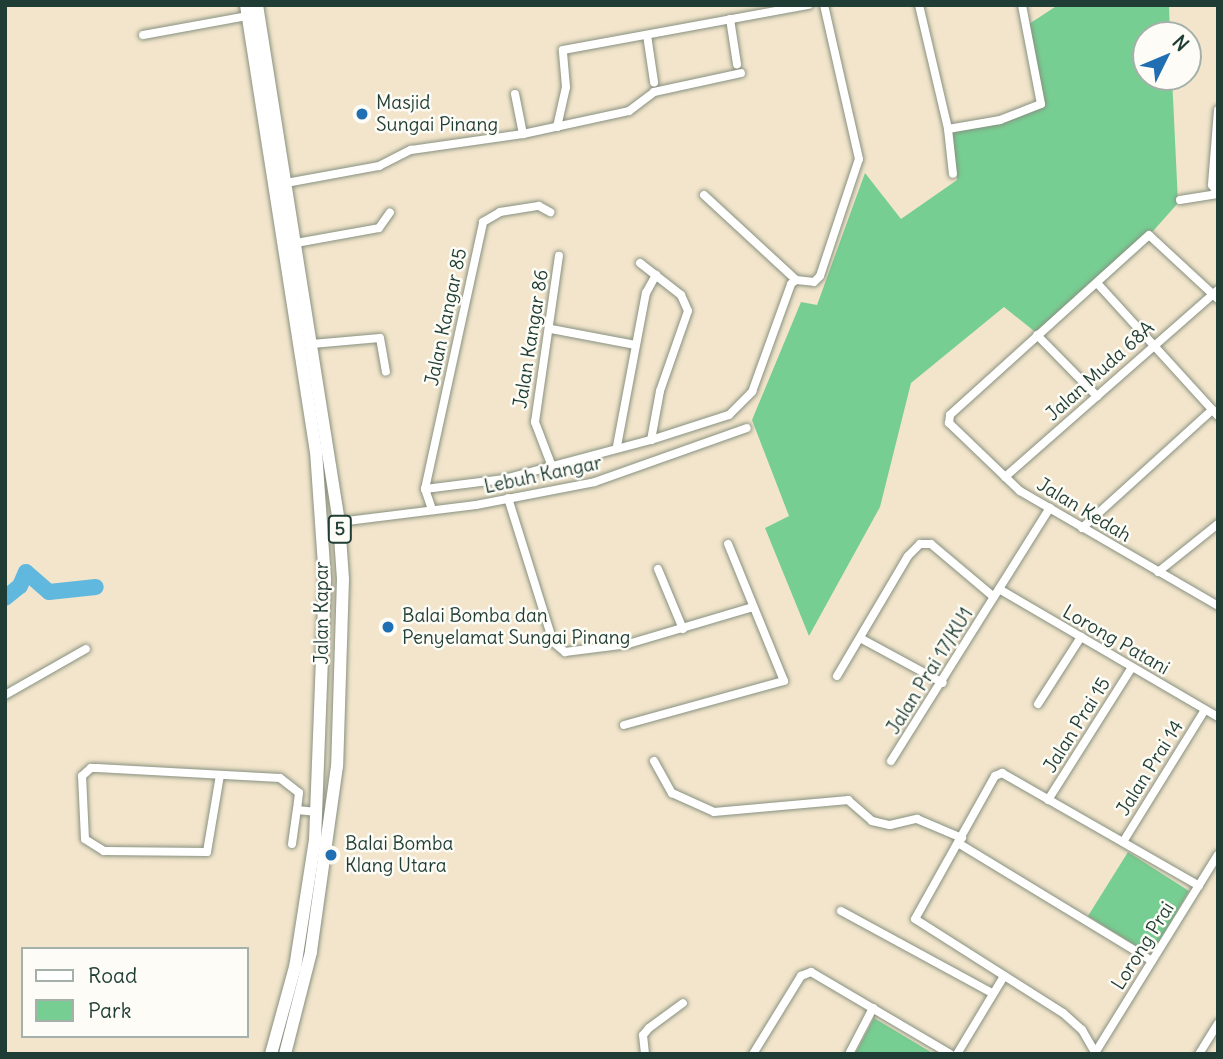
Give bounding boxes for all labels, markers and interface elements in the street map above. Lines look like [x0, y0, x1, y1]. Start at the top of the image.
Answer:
north arrow [1132, 21, 1202, 91]
text: N [1168, 30, 1194, 56]
place label: Masjid Sungai Pinang [376, 92, 498, 136]
marker: Masjid Sungai Pinang [354, 106, 370, 122]
street label: Jalan Kangar 85 [420, 246, 472, 388]
street label: Jalan Kangar 86 [509, 268, 553, 410]
street label: Jalan Muda 68A [1041, 316, 1159, 426]
street label: Lebuh Kangar [482, 451, 604, 499]
street label: Jalan Kedah [1033, 473, 1135, 547]
road number: 5 [328, 514, 352, 544]
street label: Jalan Kapar [311, 562, 333, 664]
street label: Lorong Patani [1059, 600, 1173, 680]
street label: Jalan Prai 17/KU1 [882, 603, 978, 739]
place label: Balai Bomba dan Penyelamat Sungai Pinang [402, 605, 630, 649]
marker: Balai Bomba dan Penyelamat Sungai Pinang [380, 619, 396, 635]
street label: Jalan Prai 15 [1039, 673, 1115, 777]
street label: Jalan Prai 14 [1112, 716, 1188, 820]
place label: Balai Bomba Klang Utara [345, 833, 453, 877]
marker: Balai Bomba Klang Utara [323, 847, 339, 863]
street label: Lorong Prai [1107, 898, 1179, 994]
legend [21, 947, 248, 1038]
text: Road [88, 962, 137, 989]
text: Park [88, 997, 131, 1024]

